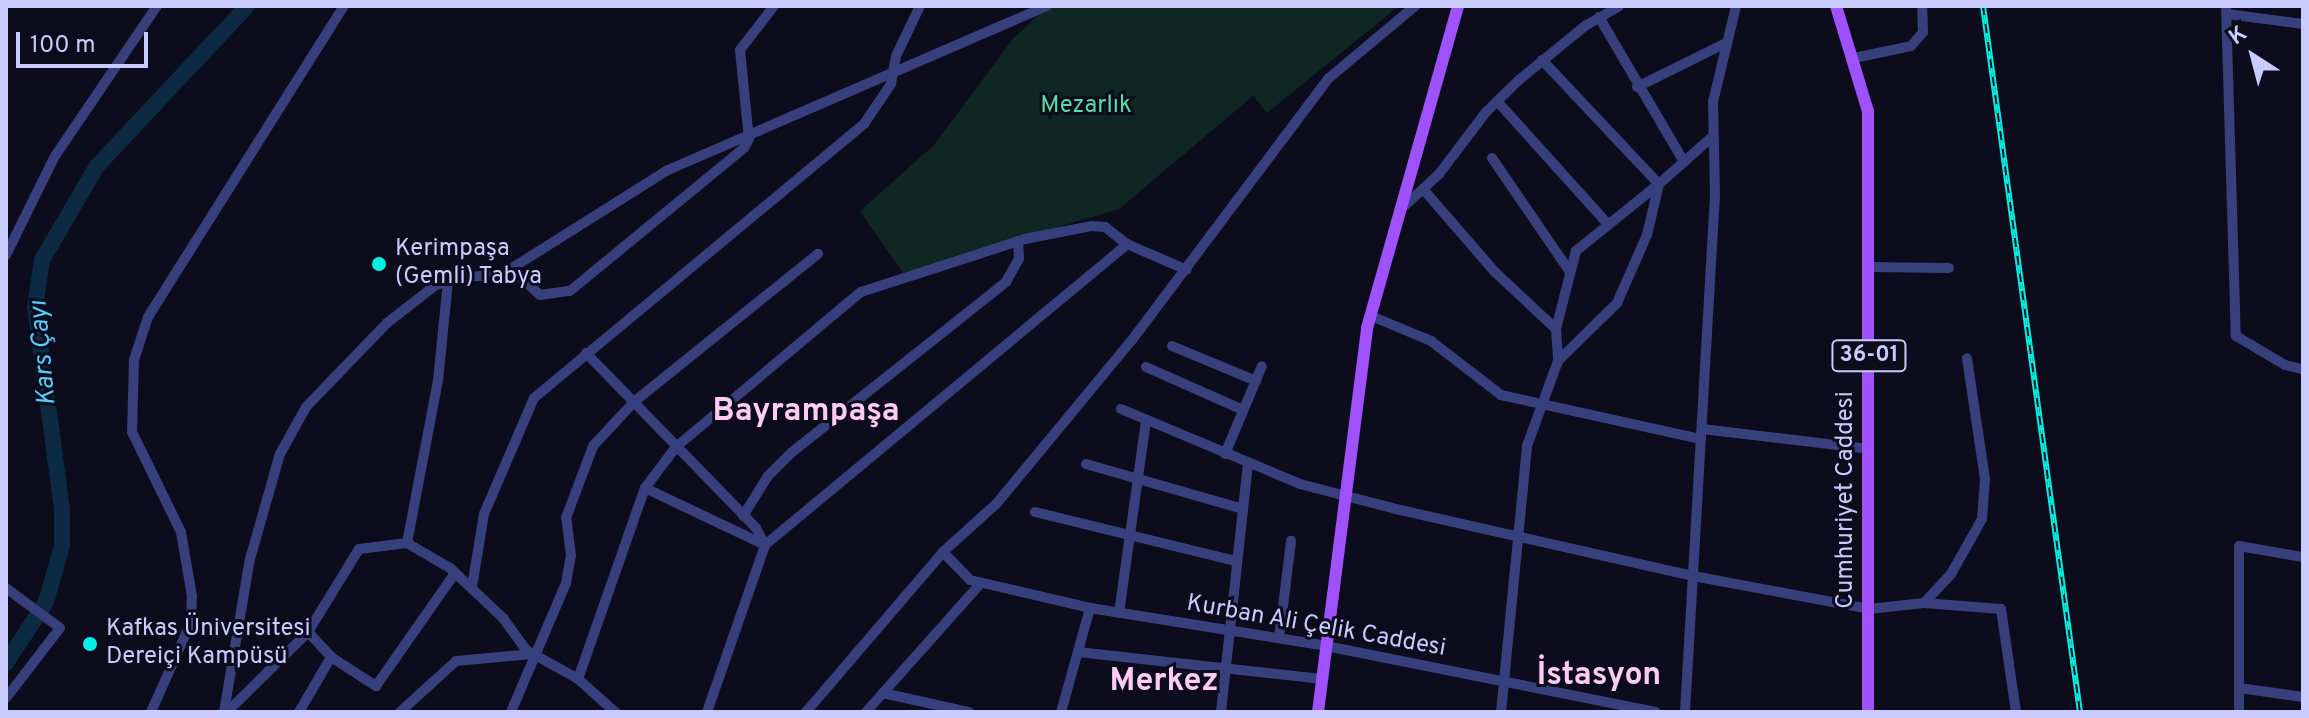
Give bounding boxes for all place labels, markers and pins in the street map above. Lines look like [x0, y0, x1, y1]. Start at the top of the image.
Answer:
place label: Kerimpaşa (Gemli) Tabya [395, 236, 543, 292]
marker: Kerimpaşa (Gemli) Tabya [370, 255, 388, 273]
place label: Kafkas Üniversitesi Dereiçi Kampüsü [106, 616, 311, 672]
marker: Kafkas Üniversitesi Dereiçi Kampüsü [81, 635, 99, 653]

